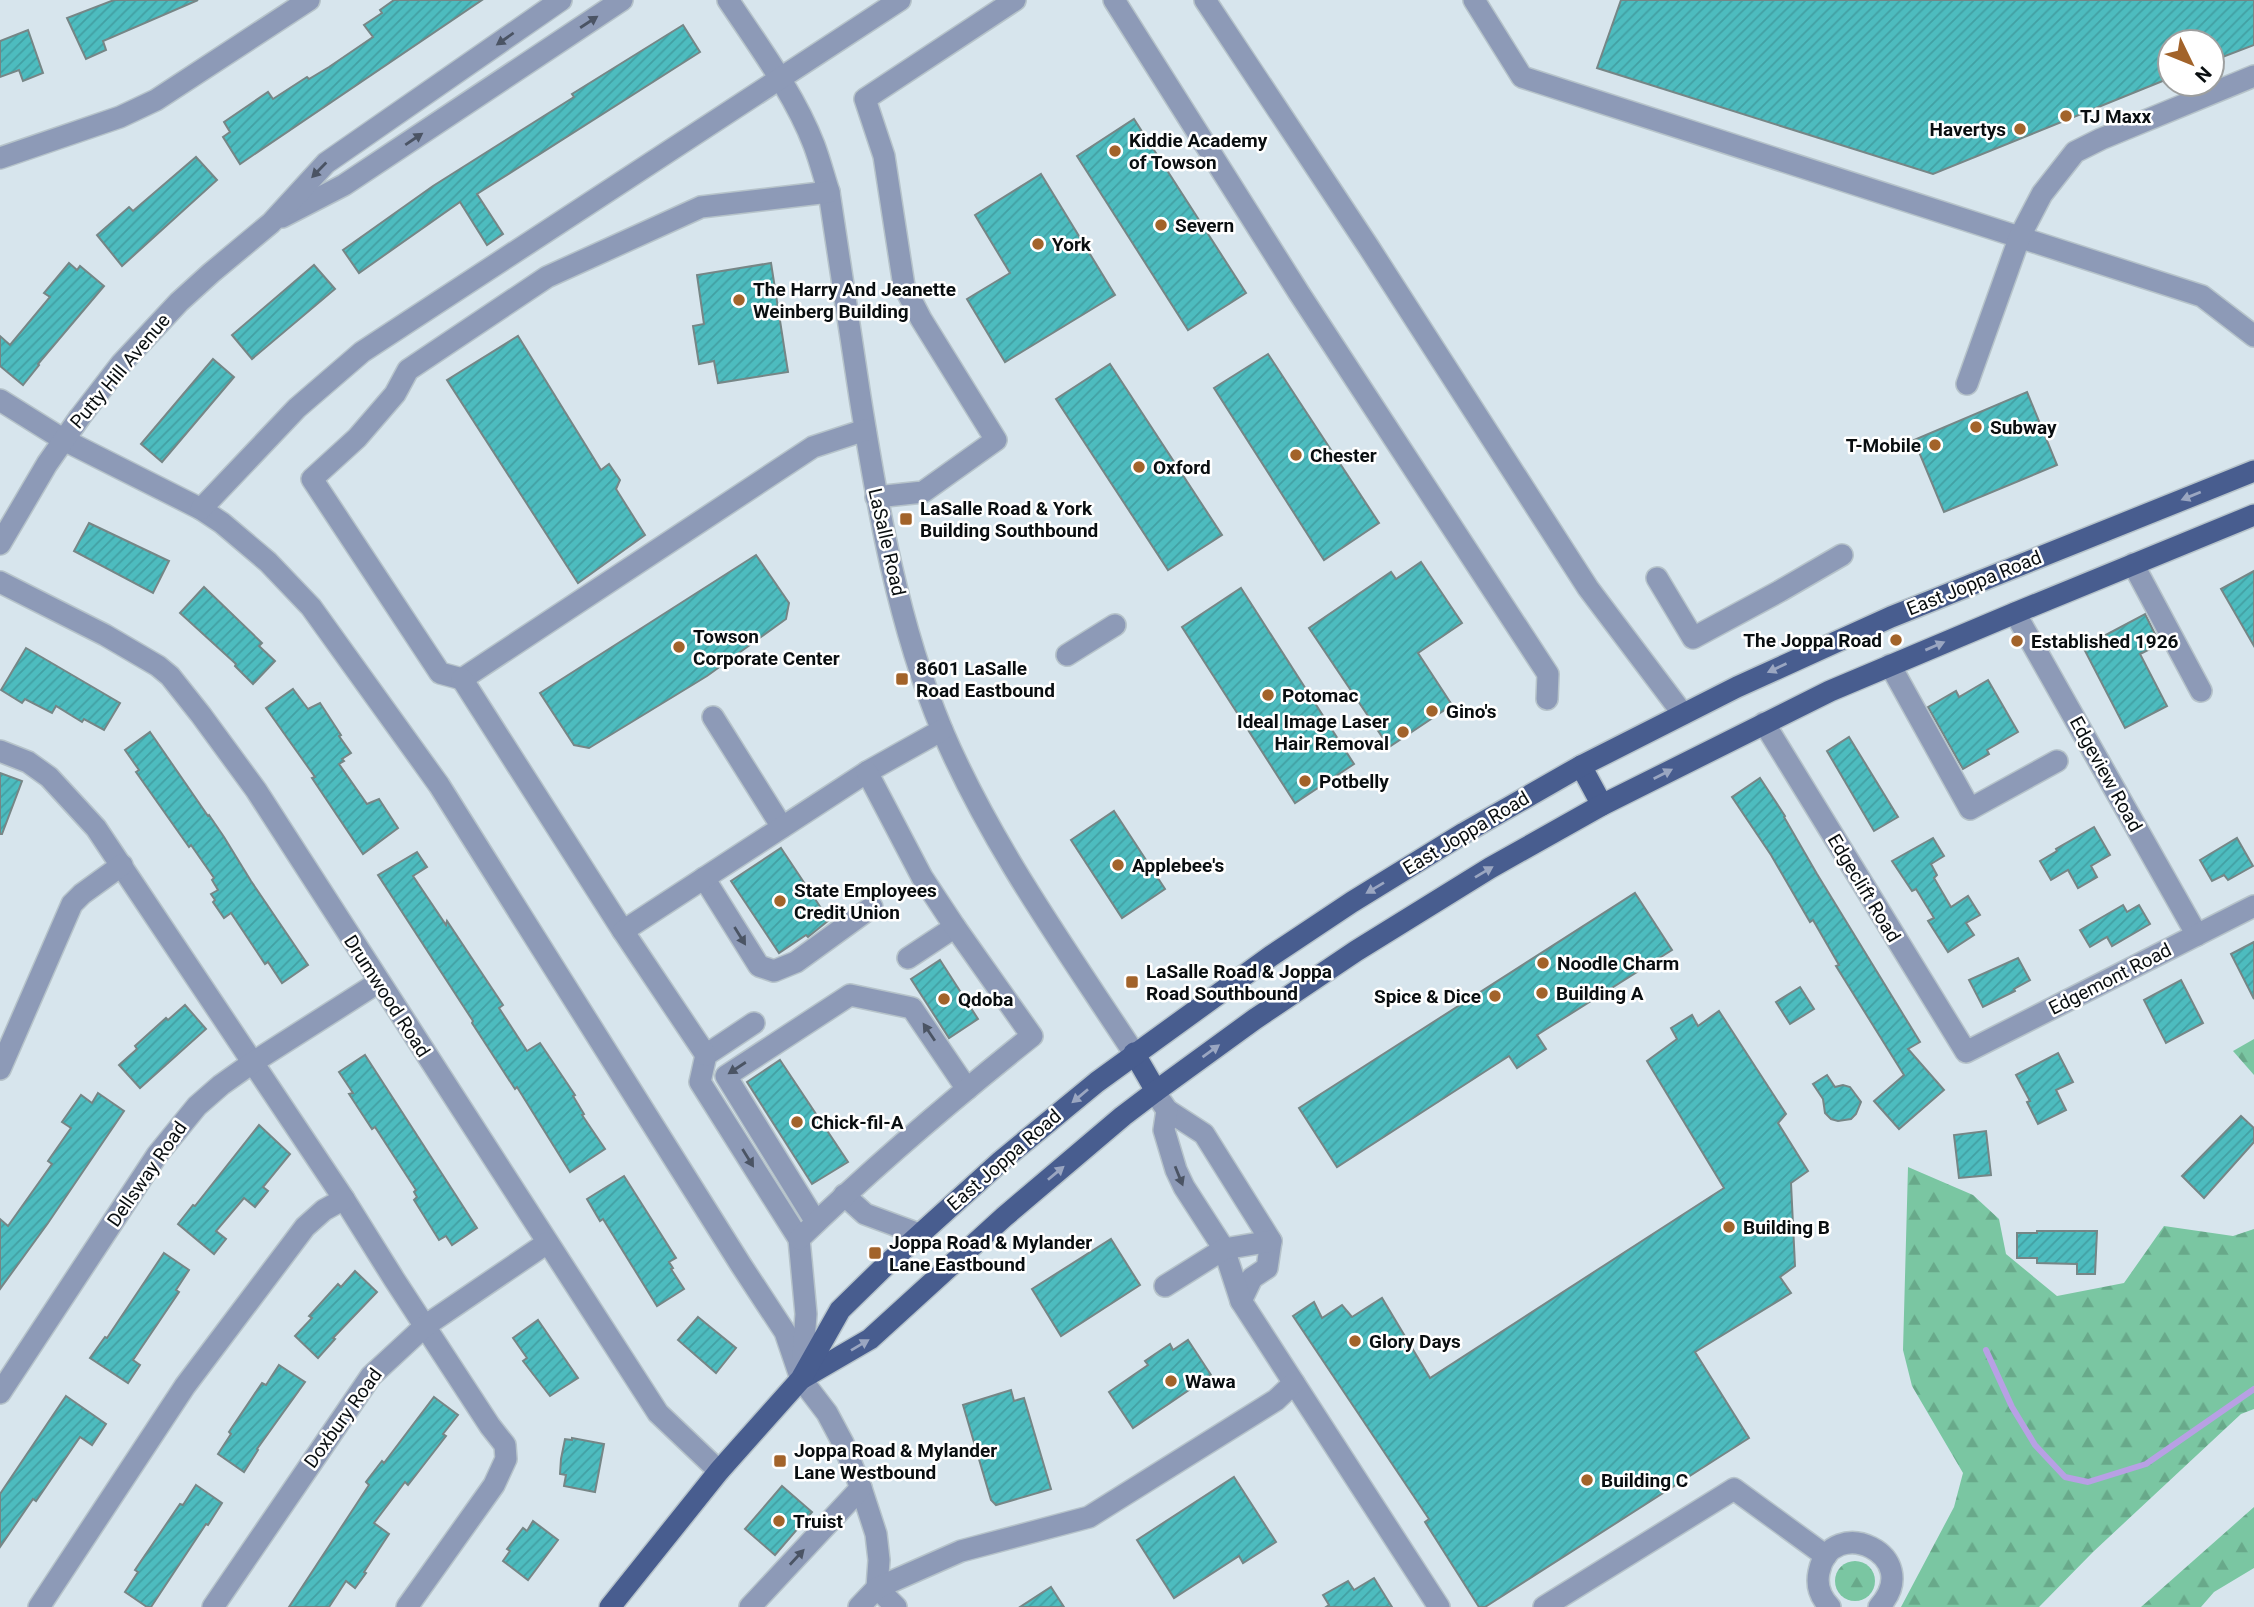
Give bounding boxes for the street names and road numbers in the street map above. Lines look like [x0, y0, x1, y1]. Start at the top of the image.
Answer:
street label: Putty Hill Avenue [65, 309, 175, 433]
street label: LaSalle Road [863, 486, 911, 598]
street label: East Joppa Road [1903, 546, 2045, 620]
street label: Edgeview Road [2065, 712, 2147, 836]
street label: East Joppa Road [1399, 786, 1533, 880]
street label: Edgeclift Road [1823, 830, 1905, 946]
street label: Drumwood Road [339, 931, 435, 1061]
street label: Edgemont Road [2045, 938, 2175, 1020]
street label: East Joppa Road [942, 1104, 1066, 1216]
street label: Dellsway Road [102, 1117, 192, 1231]
street label: Doxbury Road [299, 1364, 387, 1472]

